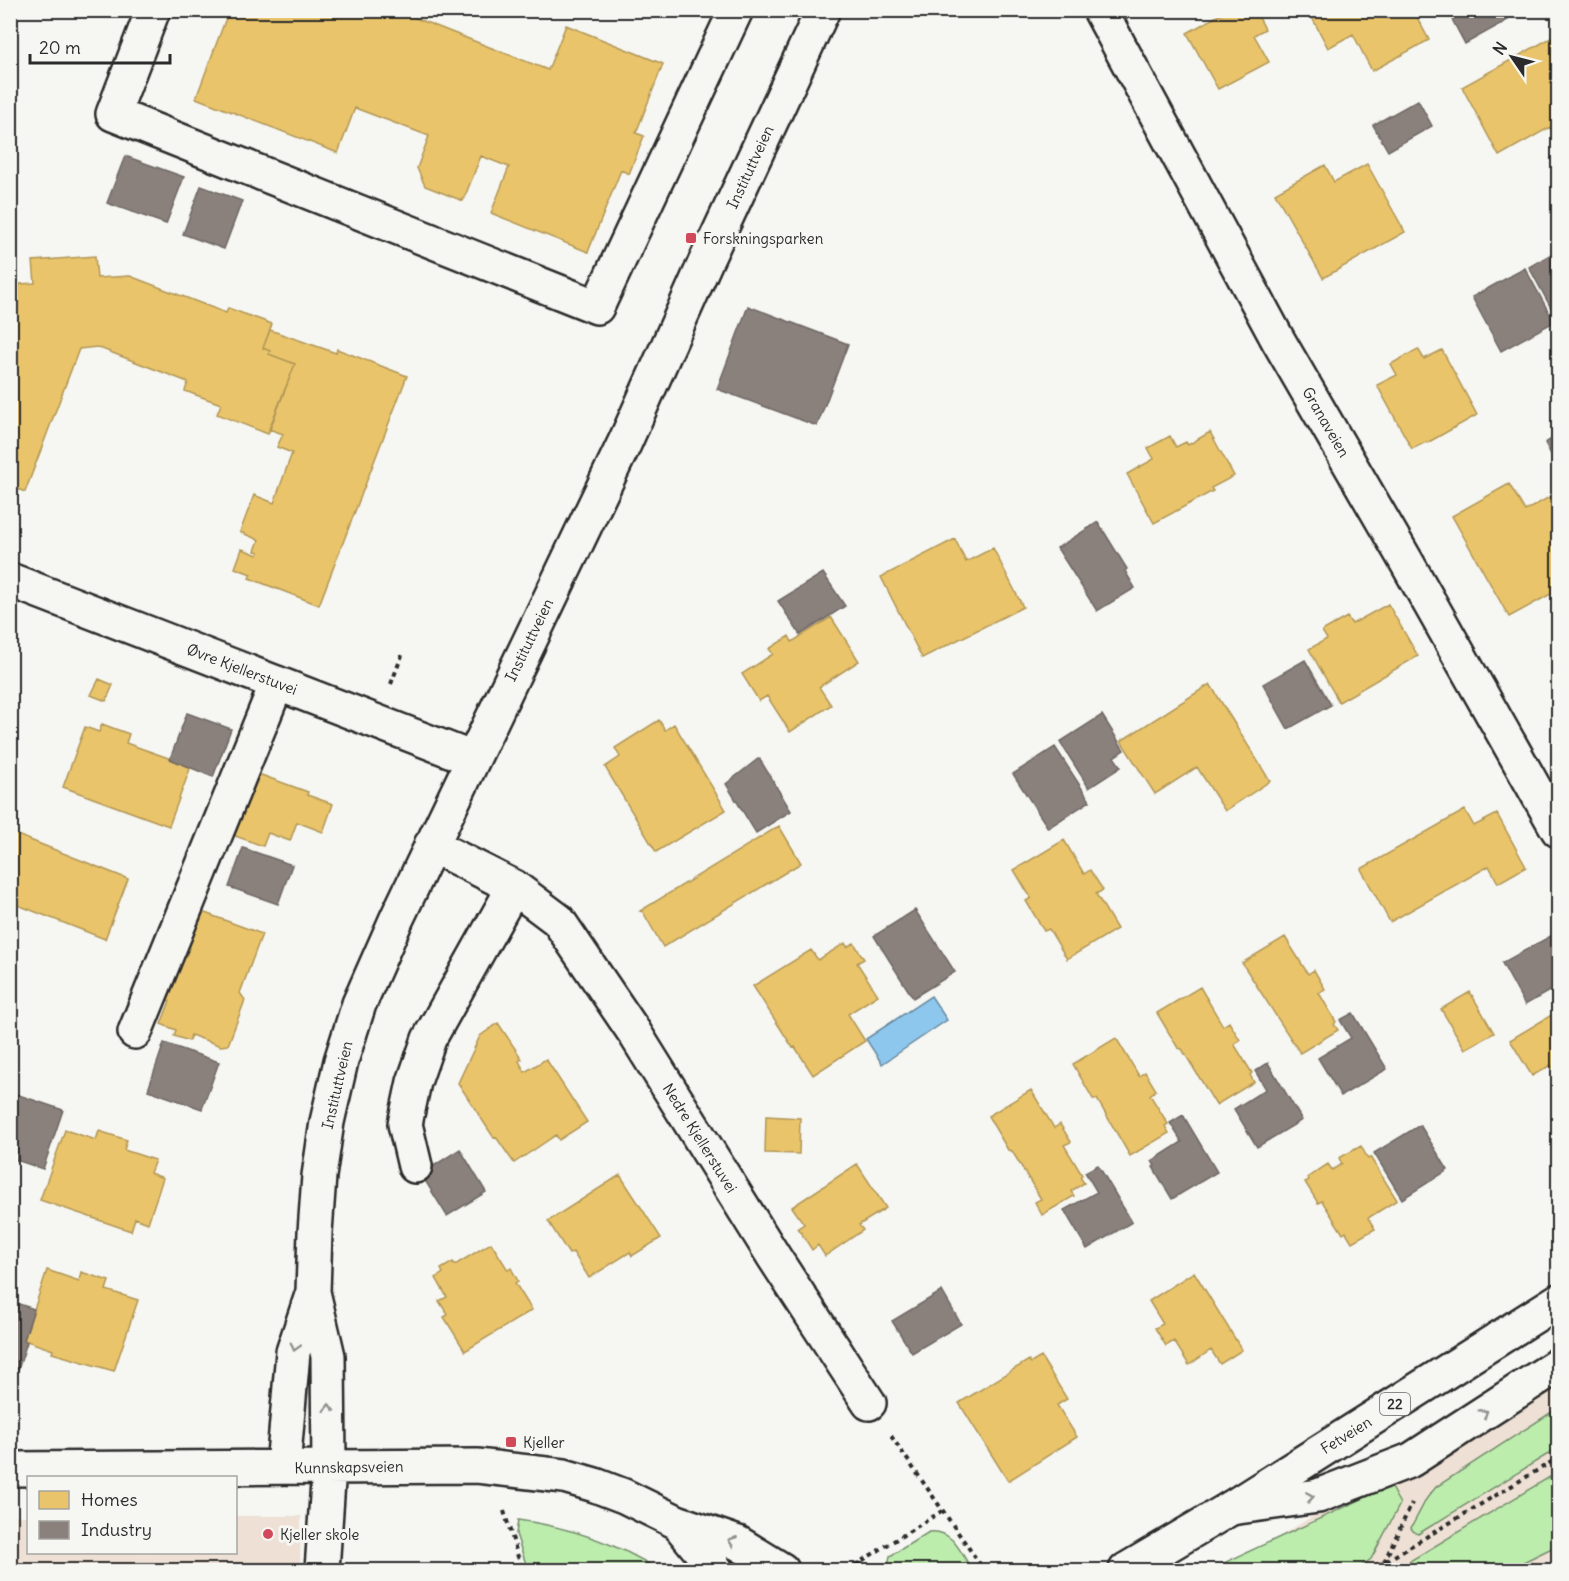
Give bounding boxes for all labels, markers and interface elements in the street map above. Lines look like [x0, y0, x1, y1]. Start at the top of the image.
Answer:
scale bar [30, 27, 170, 65]
north arrow [1482, 27, 1542, 87]
text: 20 m [39, 36, 81, 59]
text: N [1488, 38, 1511, 59]
street label: Instituttveien [722, 122, 778, 212]
place label: Forskningsparken [703, 229, 824, 248]
marker: Forskningsparken [684, 231, 698, 245]
street label: Granaveien [1298, 383, 1354, 461]
street label: Instituttveien [501, 595, 557, 685]
street label: Øvre Kjellerstuvei [184, 639, 300, 699]
street label: Instituttveien [318, 1039, 356, 1131]
street label: Nedre Kjellerstuvei [659, 1080, 741, 1196]
one-way arrow [290, 1341, 302, 1352]
road number: 22 [1380, 1393, 1410, 1415]
one-way arrow [322, 1404, 335, 1413]
one-way arrow [1477, 1409, 1488, 1420]
street label: Fetveien [1317, 1412, 1375, 1458]
place label: Kjeller [523, 1433, 565, 1452]
marker: Kjeller [504, 1435, 518, 1449]
street label: Kunnskapsveien [294, 1457, 404, 1477]
legend [27, 1476, 237, 1554]
text: Homes [81, 1488, 138, 1511]
one-way arrow [1305, 1492, 1314, 1504]
text: Industry [81, 1518, 152, 1541]
place label: Kjeller skole [280, 1525, 359, 1544]
marker: Kjeller skole [261, 1527, 275, 1541]
one-way arrow [727, 1536, 738, 1548]

